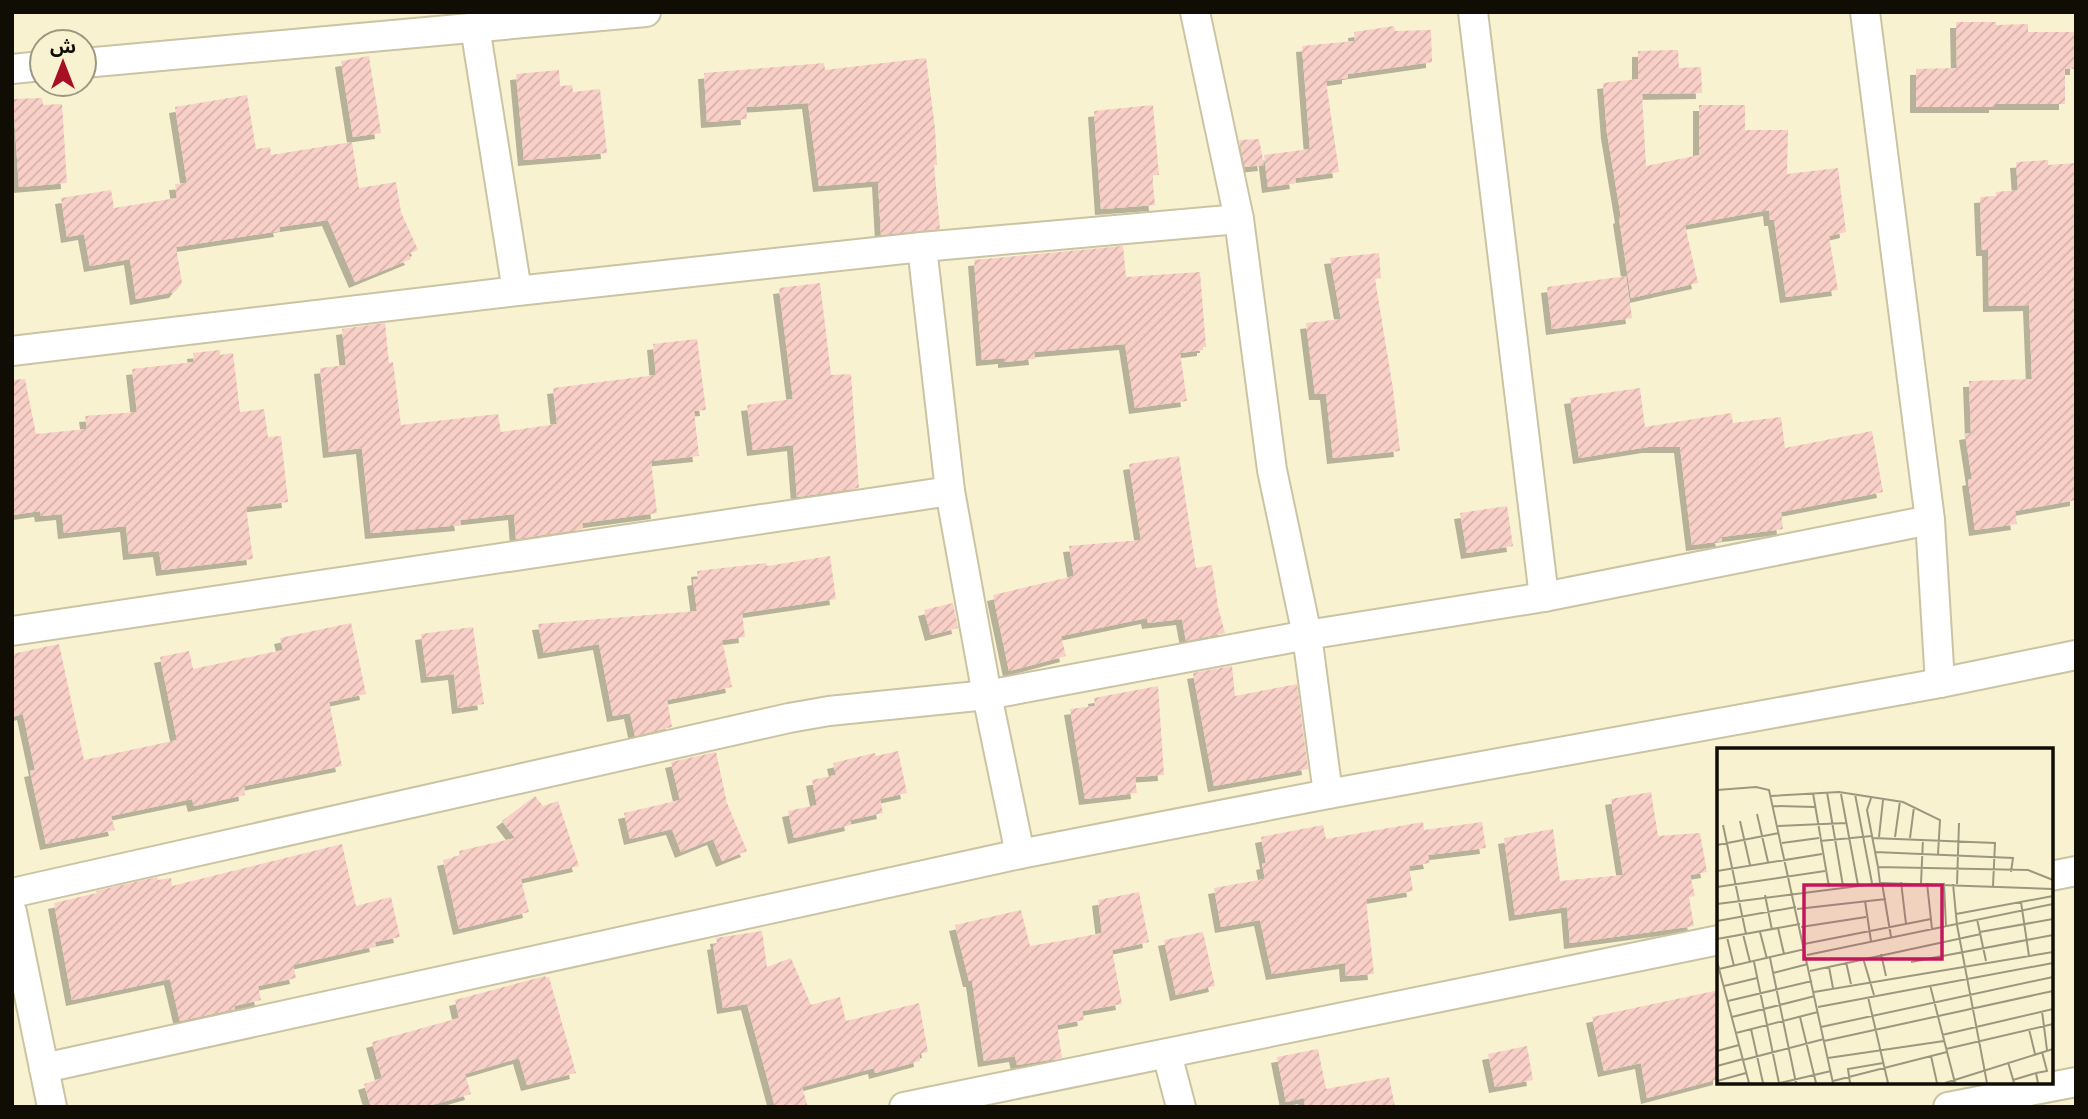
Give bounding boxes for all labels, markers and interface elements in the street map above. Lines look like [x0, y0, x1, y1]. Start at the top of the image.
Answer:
north arrow [28, 28, 98, 98]
text: ش [50, 36, 76, 59]
inset map [1717, 748, 2053, 1084]

